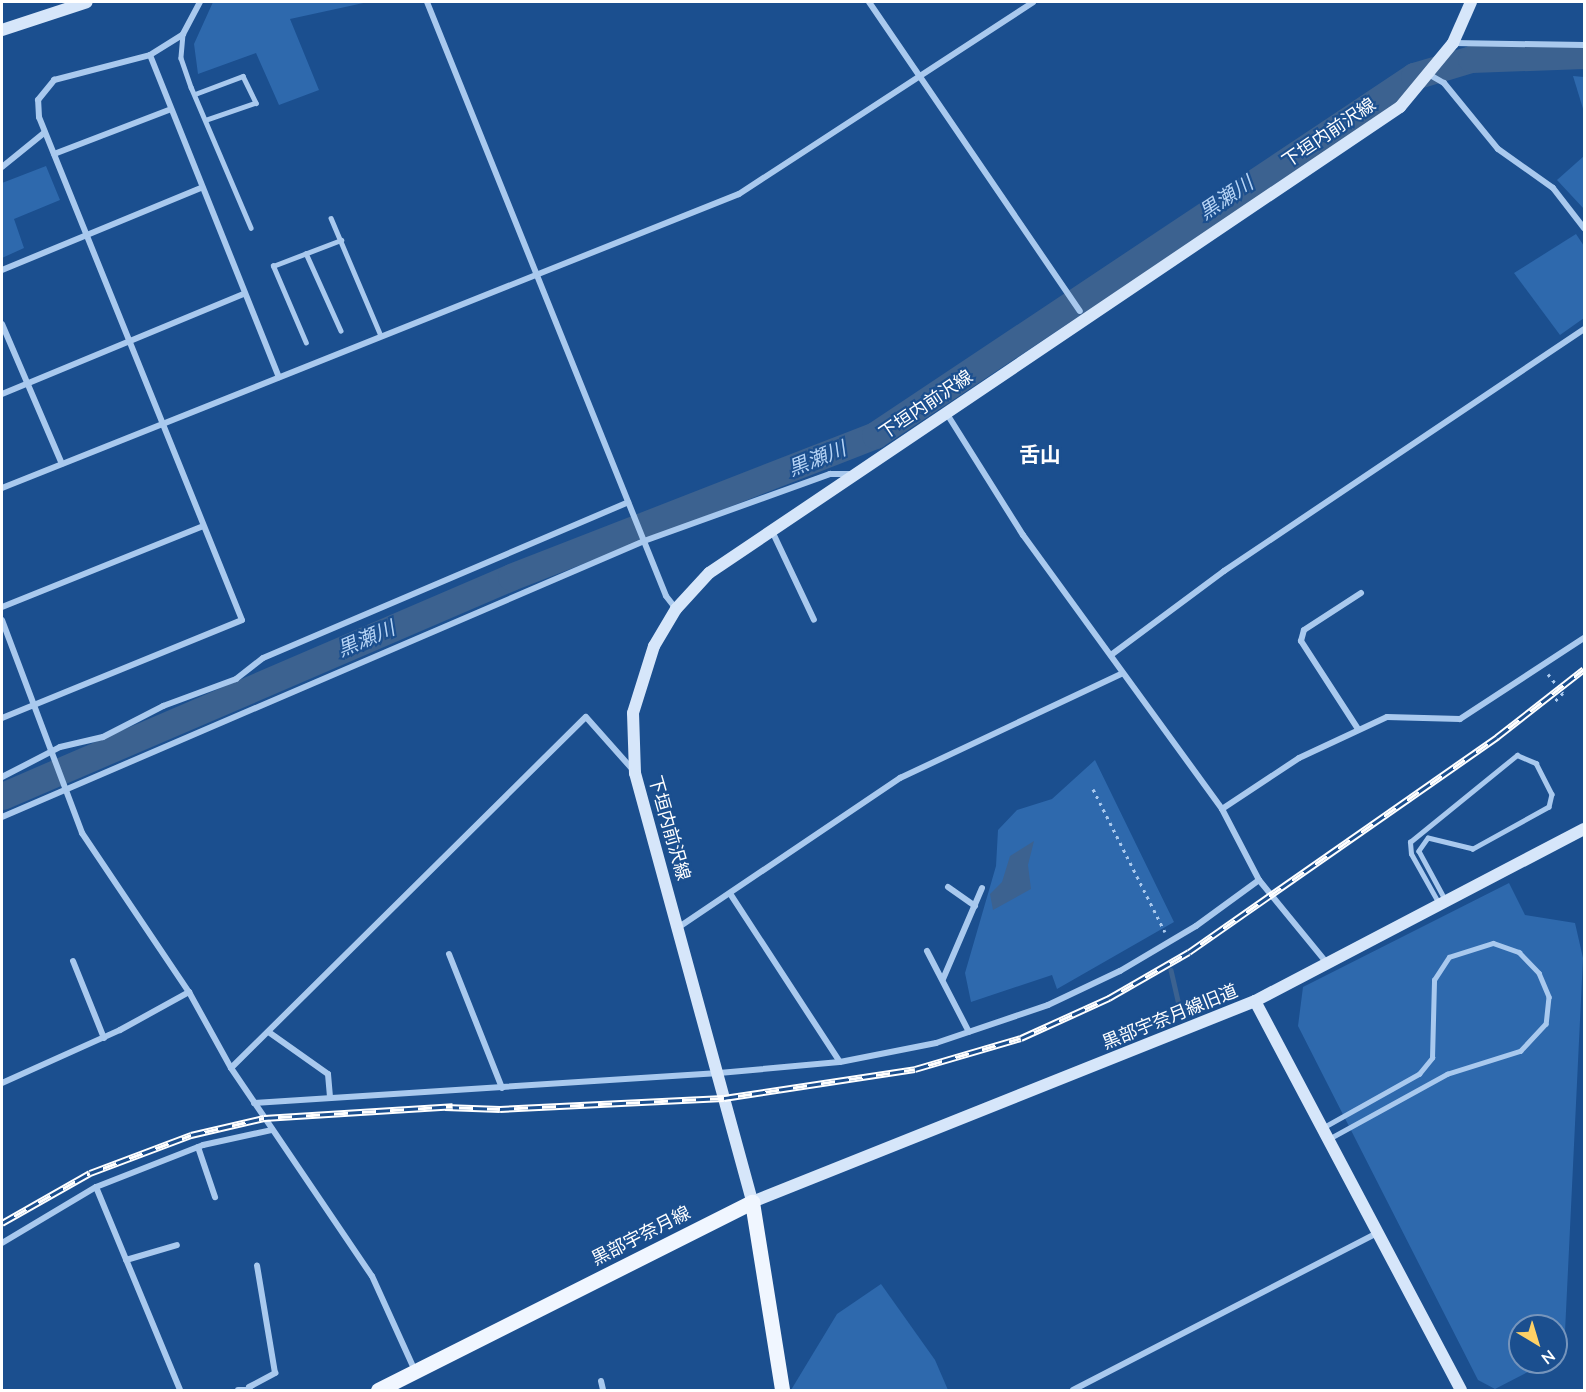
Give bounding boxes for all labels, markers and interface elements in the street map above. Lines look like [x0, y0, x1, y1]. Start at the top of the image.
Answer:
street label: 下垣内前沢線 [1278, 94, 1380, 172]
water label: 黒瀬川 [1194, 171, 1258, 225]
street label: 下垣内前沢線 [875, 366, 977, 444]
water label: 黒瀬川 [785, 437, 849, 481]
district label: 舌山 [1019, 442, 1061, 468]
water label: 黒瀬川 [334, 616, 398, 662]
street label: 下垣内前沢線 [644, 773, 694, 883]
street label: 黒部宇奈月線旧道 [1099, 980, 1241, 1054]
street label: 黒部宇奈月線 [588, 1202, 694, 1270]
north arrow [1508, 1314, 1568, 1374]
text: N [1536, 1344, 1559, 1369]

